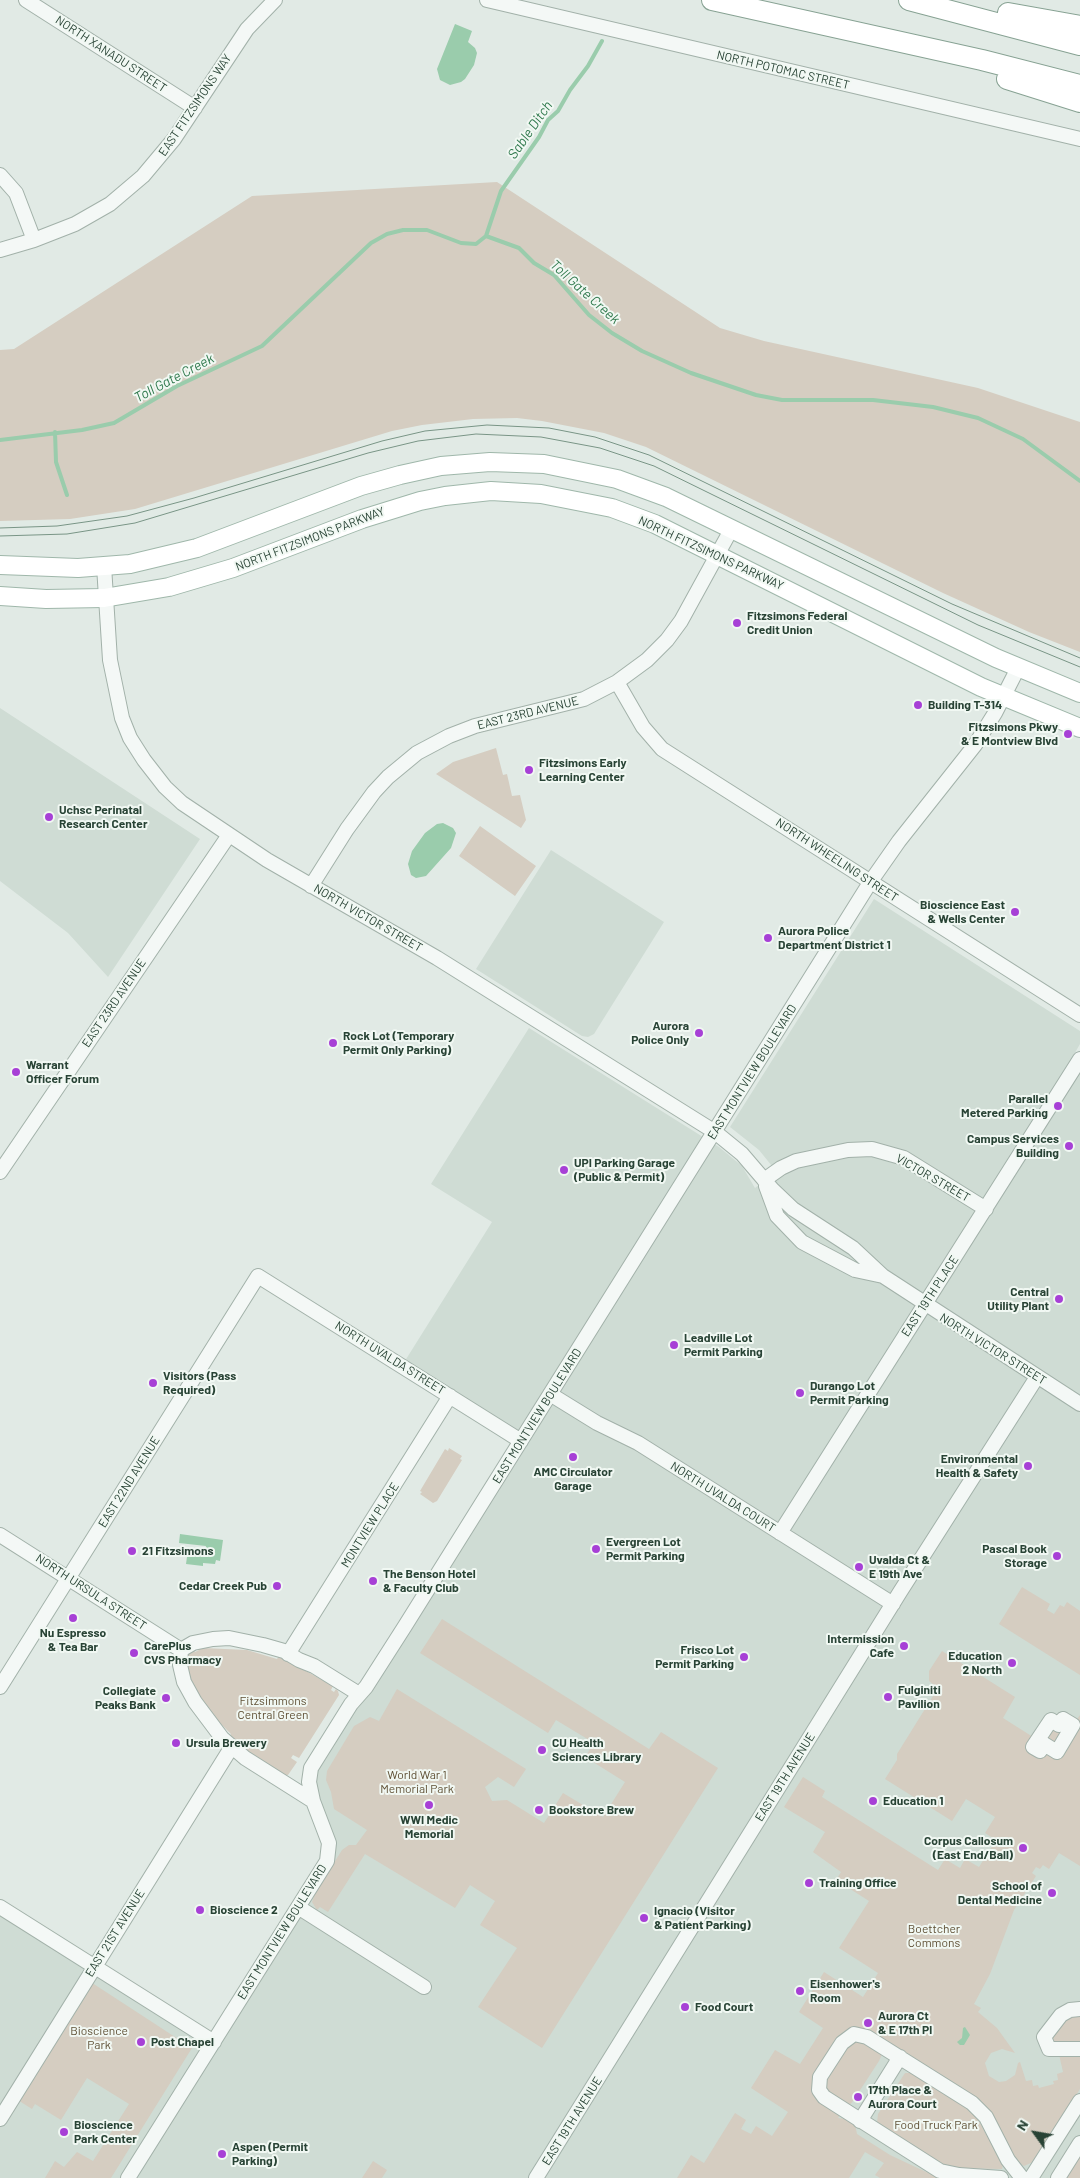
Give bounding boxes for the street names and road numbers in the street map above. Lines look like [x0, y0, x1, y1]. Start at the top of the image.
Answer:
street label: NORTH XANADU STREET [53, 13, 169, 95]
street label: NORTH POTOMAC STREET [715, 48, 851, 92]
street label: EAST FITZSIMONS WAY [156, 51, 234, 159]
street label: NORTH FITZSIMONS PARKWAY [233, 504, 387, 574]
street label: NORTH FITZSIMONS PARKWAY [636, 513, 786, 593]
street label: EAST 23RD AVENUE [476, 693, 580, 733]
street label: NORTH WHEELING STREET [773, 815, 901, 905]
street label: NORTH VICTOR STREET [311, 881, 425, 955]
street label: EAST 23RD AVENUE [79, 956, 149, 1050]
street label: EAST MONTVIEW BOULEVARD [704, 1002, 800, 1142]
street label: VICTOR STREET [893, 1151, 973, 1205]
street label: EAST 19TH PLACE [898, 1253, 962, 1339]
street label: NORTH VICTOR STREET [937, 1310, 1049, 1388]
street label: NORTH UVALDA STREET [332, 1318, 448, 1398]
street label: EAST MONTVIEW BOULEVARD [489, 1346, 585, 1486]
street label: EAST 22ND AVENUE [95, 1434, 163, 1530]
street label: NORTH UVALDA COURT [668, 1459, 778, 1535]
street label: MONTVIEW PLACE [338, 1480, 402, 1570]
street label: NORTH URSULA STREET [33, 1551, 149, 1633]
street label: EAST 19TH AVENUE [752, 1730, 818, 1824]
street label: EAST MONTVIEW BOULEVARD [234, 1862, 330, 2002]
street label: EAST 21ST AVENUE [82, 1887, 148, 1979]
street label: EAST 19TH AVENUE [539, 2074, 605, 2168]

